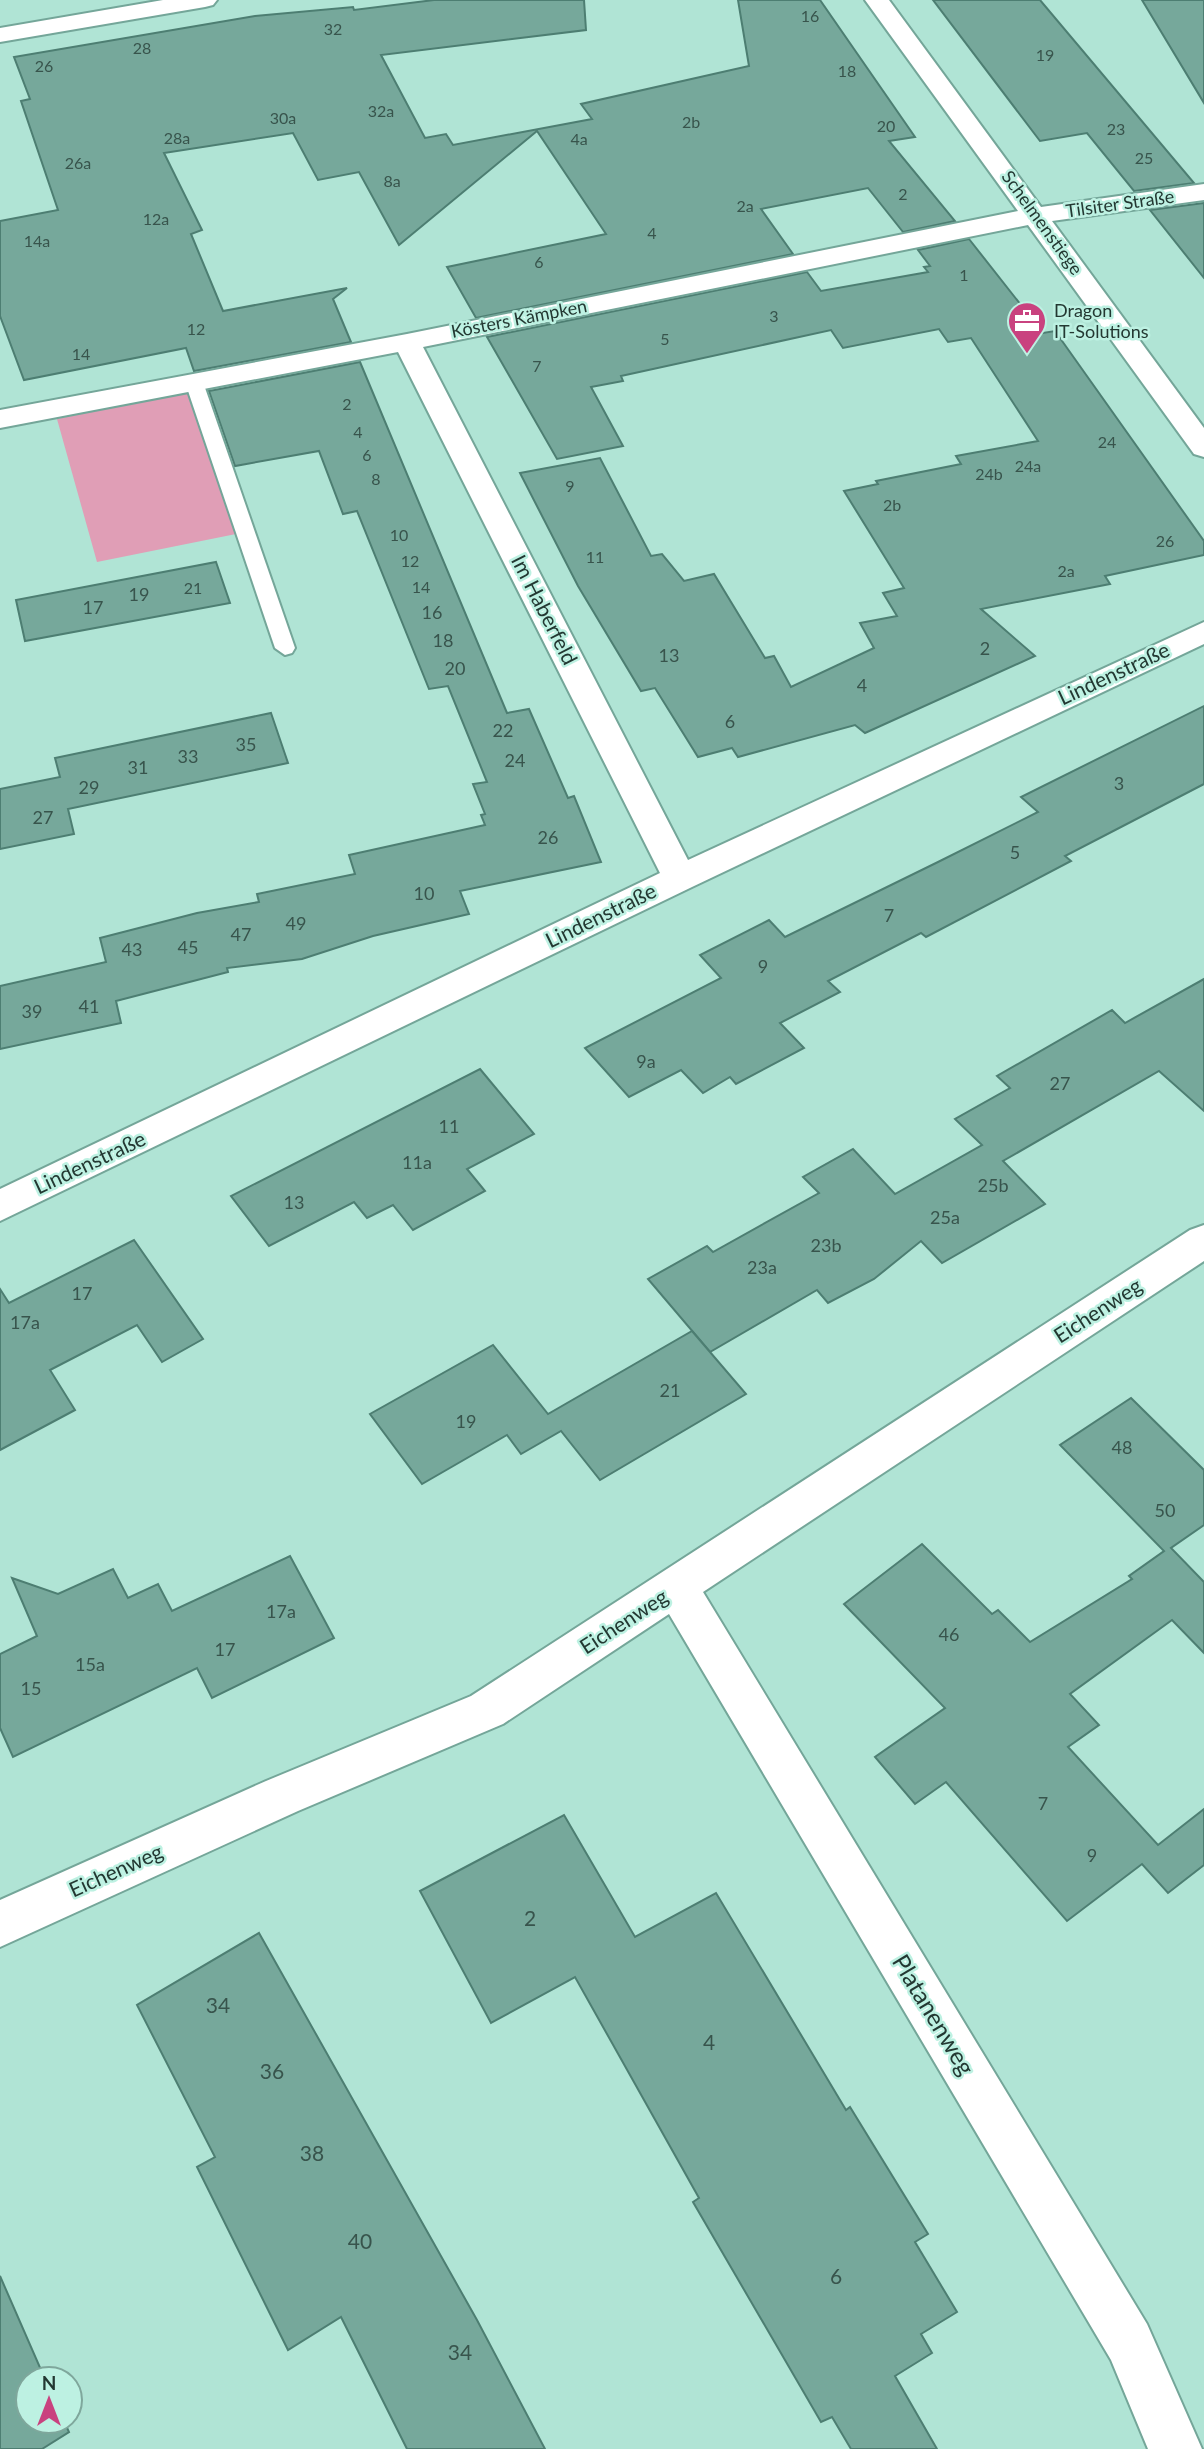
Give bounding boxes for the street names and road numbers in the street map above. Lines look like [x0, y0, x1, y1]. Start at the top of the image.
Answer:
street label: Schelmenstiege [998, 166, 1088, 279]
street label: Tilsiter Straße [1064, 185, 1175, 221]
street label: Kösters Kämpken [449, 294, 589, 342]
street label: Im Haberfeld [507, 550, 584, 668]
street label: Lindenstraße [1054, 636, 1173, 709]
street label: Lindenstraße [541, 877, 660, 952]
street label: Lindenstraße [30, 1125, 149, 1198]
street label: Eichenweg [1048, 1272, 1146, 1347]
street label: Eichenweg [574, 1583, 672, 1658]
street label: Eichenweg [65, 1838, 166, 1901]
street label: Platanenweg [887, 1949, 982, 2080]

